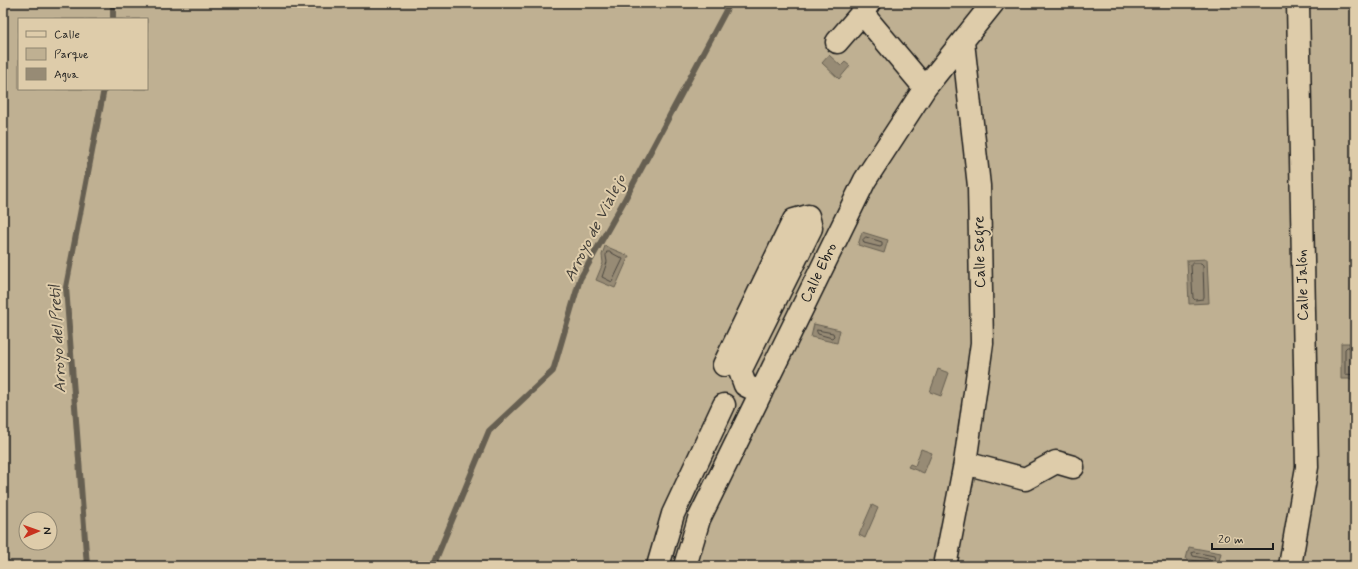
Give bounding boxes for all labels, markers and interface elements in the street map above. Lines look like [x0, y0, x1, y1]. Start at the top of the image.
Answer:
legend [18, 18, 148, 90]
text: Calle [54, 27, 80, 43]
text: Parque [54, 47, 89, 63]
text: Agua [54, 67, 79, 83]
water label: Arroyo de Vialejo [559, 170, 631, 285]
street label: Calle Segre [969, 216, 992, 288]
street label: Calle Ebro [796, 240, 842, 306]
street label: Calle Jalón [1292, 249, 1314, 321]
water label: Arroyo del Pretil [45, 283, 71, 394]
north arrow [18, 511, 58, 551]
scale bar [1212, 525, 1273, 551]
text: N [40, 527, 54, 535]
text: 20 m [1218, 532, 1244, 548]

